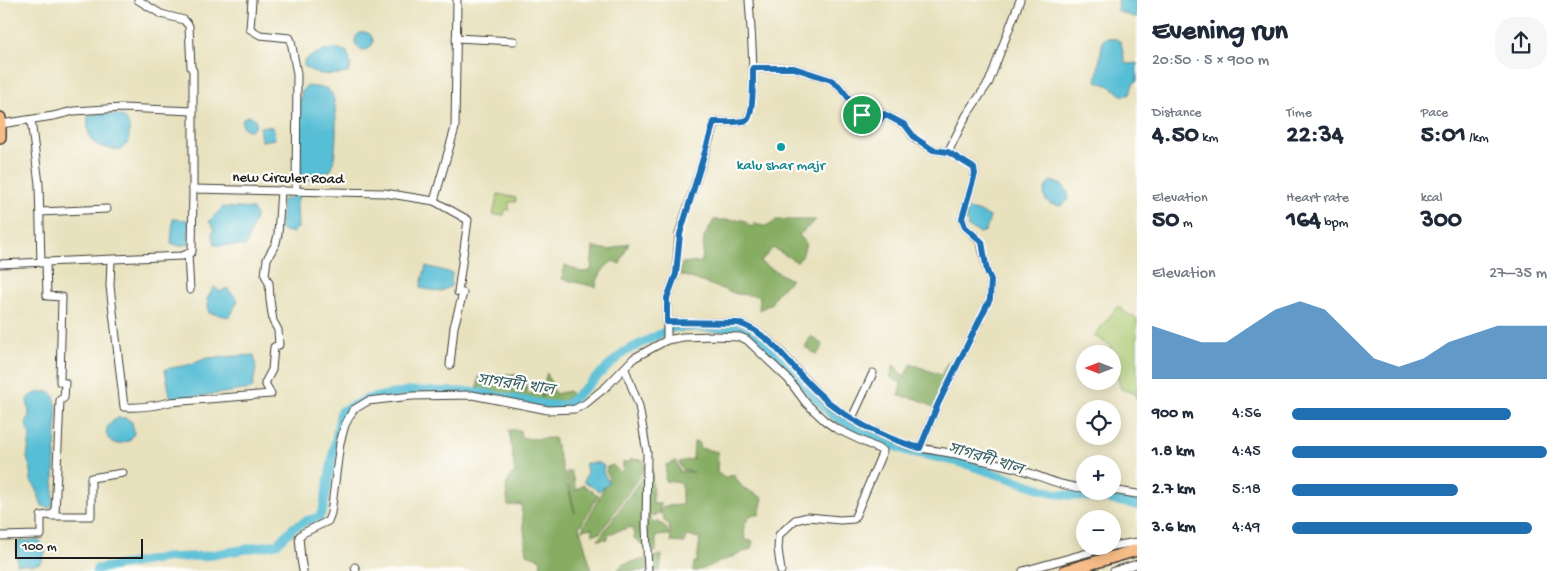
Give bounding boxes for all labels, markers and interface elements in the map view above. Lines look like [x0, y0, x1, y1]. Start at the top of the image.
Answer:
text: Evening run [1152, 16, 1288, 49]
button: share [1495, 17, 1547, 69]
text: 20:50 · 5 × 900 m [1152, 52, 1269, 71]
pin [841, 94, 883, 136]
icon: arrive [848, 101, 876, 129]
text: Distance [1152, 105, 1201, 122]
text: Time [1286, 105, 1312, 122]
text: Pace [1421, 105, 1448, 122]
text: 4.50 [1152, 122, 1199, 151]
text: 22:34 [1286, 122, 1344, 151]
text: 5:01 [1421, 122, 1466, 151]
text: km [1199, 130, 1219, 147]
text: /km [1466, 130, 1489, 147]
marker: kalu shar majr [775, 141, 787, 153]
place label: kalu shar majr [737, 157, 827, 175]
street label: new Circuler Road [232, 169, 345, 189]
text: Elevation [1152, 190, 1208, 207]
text: Heart rate [1286, 190, 1349, 207]
text: kcal [1421, 190, 1443, 207]
text: 50 [1152, 207, 1179, 236]
text: 164 [1286, 207, 1321, 236]
text: 300 [1421, 207, 1462, 236]
text: m [1179, 215, 1193, 232]
text: bpm [1321, 215, 1348, 232]
text: Elevation [1152, 265, 1216, 284]
text: 27–35 m [1489, 265, 1547, 284]
north arrow [1076, 345, 1121, 390]
map controls [1076, 345, 1121, 555]
water label: সাগরদী খাল [476, 369, 559, 402]
button: locate [1076, 400, 1121, 445]
text: 900 m [1152, 405, 1193, 424]
text: 4:56 [1232, 405, 1261, 424]
water label: সাগরদী খাল [945, 437, 1029, 482]
text: 1.8 km [1152, 443, 1195, 462]
text: 4:45 [1232, 443, 1261, 462]
button: + [1076, 455, 1121, 500]
text: 2.7 km [1152, 481, 1195, 500]
text: 5:18 [1232, 481, 1261, 500]
button: − [1076, 510, 1121, 555]
text: 3.6 km [1152, 519, 1196, 538]
text: 4:49 [1232, 519, 1260, 538]
scale bar [15, 536, 142, 559]
text: 100 m [22, 539, 57, 556]

